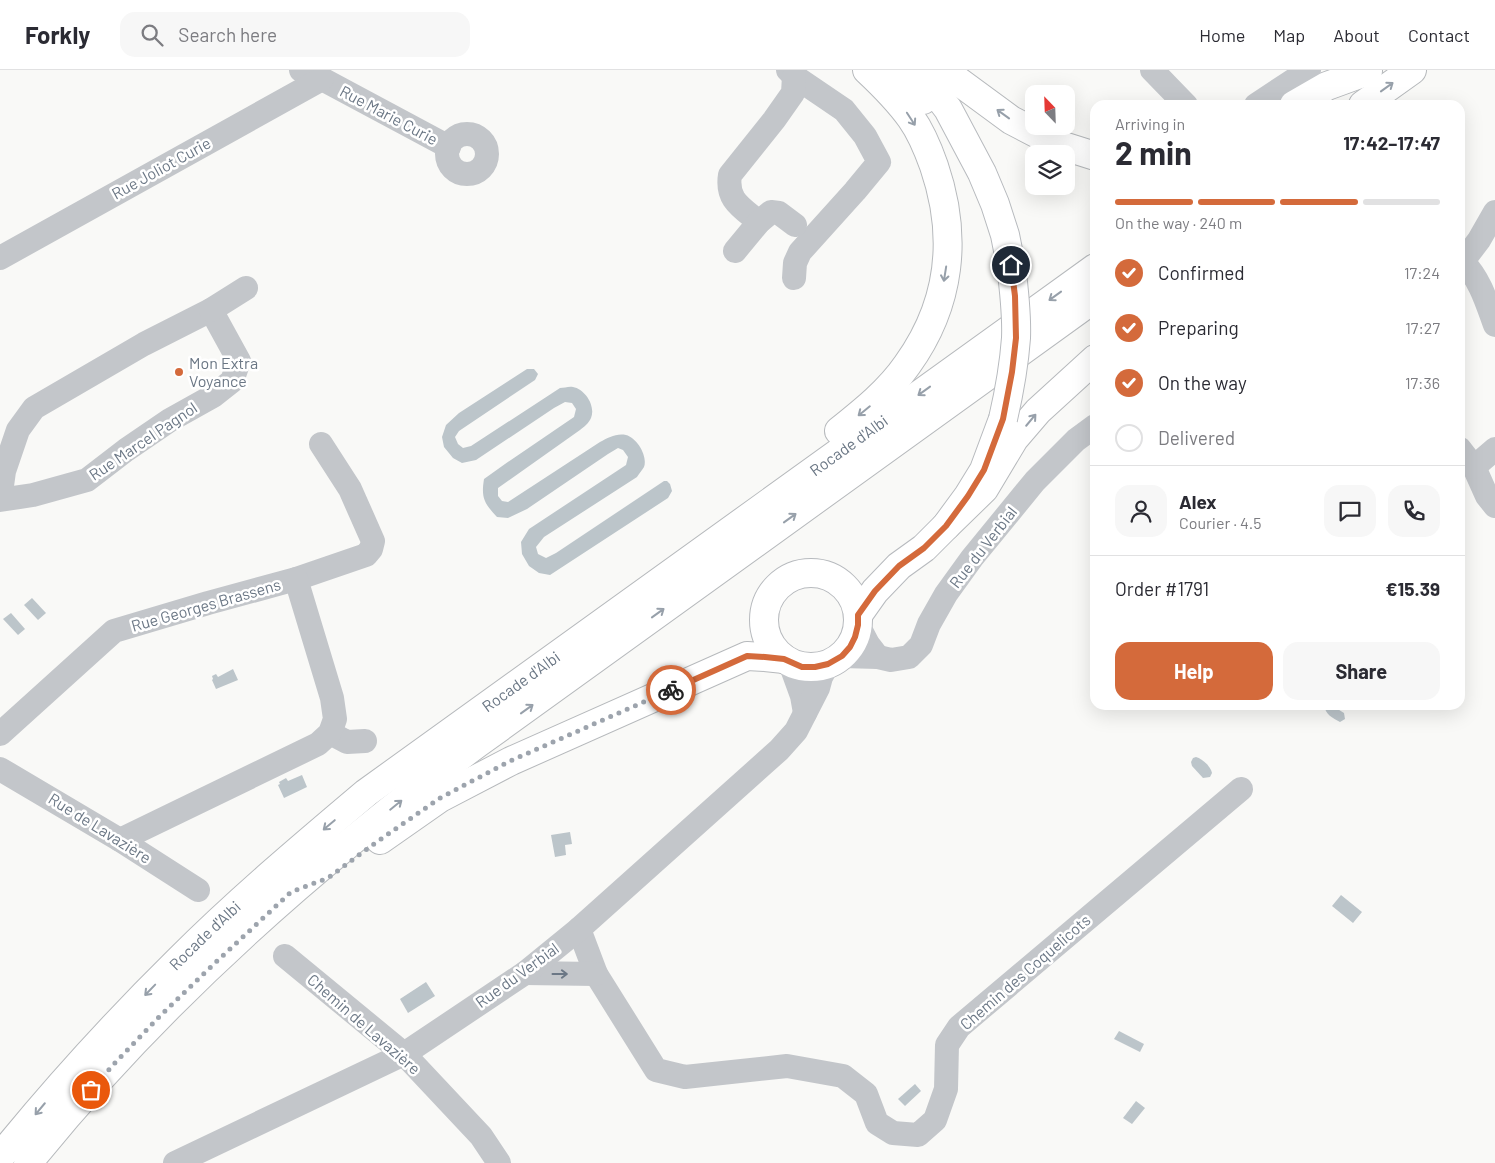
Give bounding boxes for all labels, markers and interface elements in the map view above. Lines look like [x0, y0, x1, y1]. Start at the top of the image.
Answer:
search box [120, 12, 470, 57]
text: Forkly [25, 20, 90, 49]
icon: search [138, 21, 166, 49]
text: Search here [178, 23, 277, 46]
text: Home [1199, 24, 1245, 46]
text: Map [1273, 24, 1305, 46]
text: About [1333, 24, 1380, 46]
text: Contact [1408, 24, 1470, 46]
street label: Rue Marie Curie [337, 81, 441, 148]
one-way arrow [1380, 82, 1394, 93]
north arrow [1025, 85, 1075, 135]
map controls [1025, 85, 1075, 195]
one-way arrow [996, 109, 1010, 119]
one-way arrow [906, 112, 916, 126]
text: Arriving in [1115, 114, 1185, 133]
text: 17:42–17:47 [1343, 131, 1440, 154]
street label: Rue Joliot Curie [108, 133, 214, 203]
text: 2 min [1115, 133, 1192, 171]
button: layers [1025, 145, 1075, 195]
text: On the way · 240 m [1115, 213, 1242, 232]
pin [990, 244, 1032, 286]
icon: home [997, 251, 1025, 279]
icon: check [1115, 259, 1143, 287]
text: Confirmed [1158, 261, 1245, 284]
text: 17:24 [1404, 263, 1440, 282]
one-way arrow [940, 266, 950, 282]
one-way arrow [1049, 291, 1063, 301]
icon: check [1115, 314, 1143, 342]
text: Preparing [1158, 316, 1239, 339]
text: 17:27 [1405, 318, 1440, 337]
place label: Mon Extra Voyance [189, 353, 258, 390]
marker: Mon Extra Voyance [173, 366, 185, 378]
icon: check [1115, 369, 1143, 397]
text: On the way [1158, 371, 1247, 394]
text: 17:36 [1405, 373, 1440, 392]
one-way arrow [918, 386, 931, 397]
street label: Rue Marcel Pagnol [85, 397, 200, 484]
one-way arrow [858, 405, 871, 416]
street label: Rocade d'Albi [806, 410, 891, 479]
one-way arrow [1025, 414, 1036, 427]
text: Delivered [1158, 426, 1235, 449]
button: person [1115, 485, 1167, 537]
button: chat [1324, 485, 1376, 537]
button: phone [1388, 485, 1440, 537]
text: Alex [1179, 490, 1217, 513]
street label: Rue du Verbial [945, 502, 1020, 591]
one-way arrow [783, 513, 797, 523]
text: Courier · 4.5 [1179, 513, 1262, 532]
street label: Rue Georges Brassens [129, 574, 283, 635]
text: Order #1791 [1115, 577, 1209, 600]
text: €15.39 [1386, 577, 1440, 600]
one-way arrow [651, 608, 664, 619]
button: Help [1115, 642, 1273, 700]
button: Share [1283, 642, 1440, 700]
street label: Rocade d'Albi [478, 647, 563, 716]
courier [646, 665, 696, 715]
icon: bike [657, 676, 685, 704]
one-way arrow [520, 703, 533, 714]
street label: Rue de Lavazière [45, 788, 155, 867]
one-way arrow [389, 800, 402, 811]
one-way arrow [323, 819, 336, 830]
street label: Rocade d'Albi [165, 896, 244, 974]
street label: Chemin des Coquelicots [956, 910, 1094, 1033]
street label: Rue du Verbial [471, 938, 562, 1011]
one-way arrow [552, 969, 568, 978]
street label: Chemin de Lavazière [304, 970, 425, 1078]
one-way arrow [144, 983, 156, 996]
pin [70, 1069, 112, 1111]
icon: bag [77, 1076, 105, 1104]
one-way arrow [34, 1102, 45, 1115]

